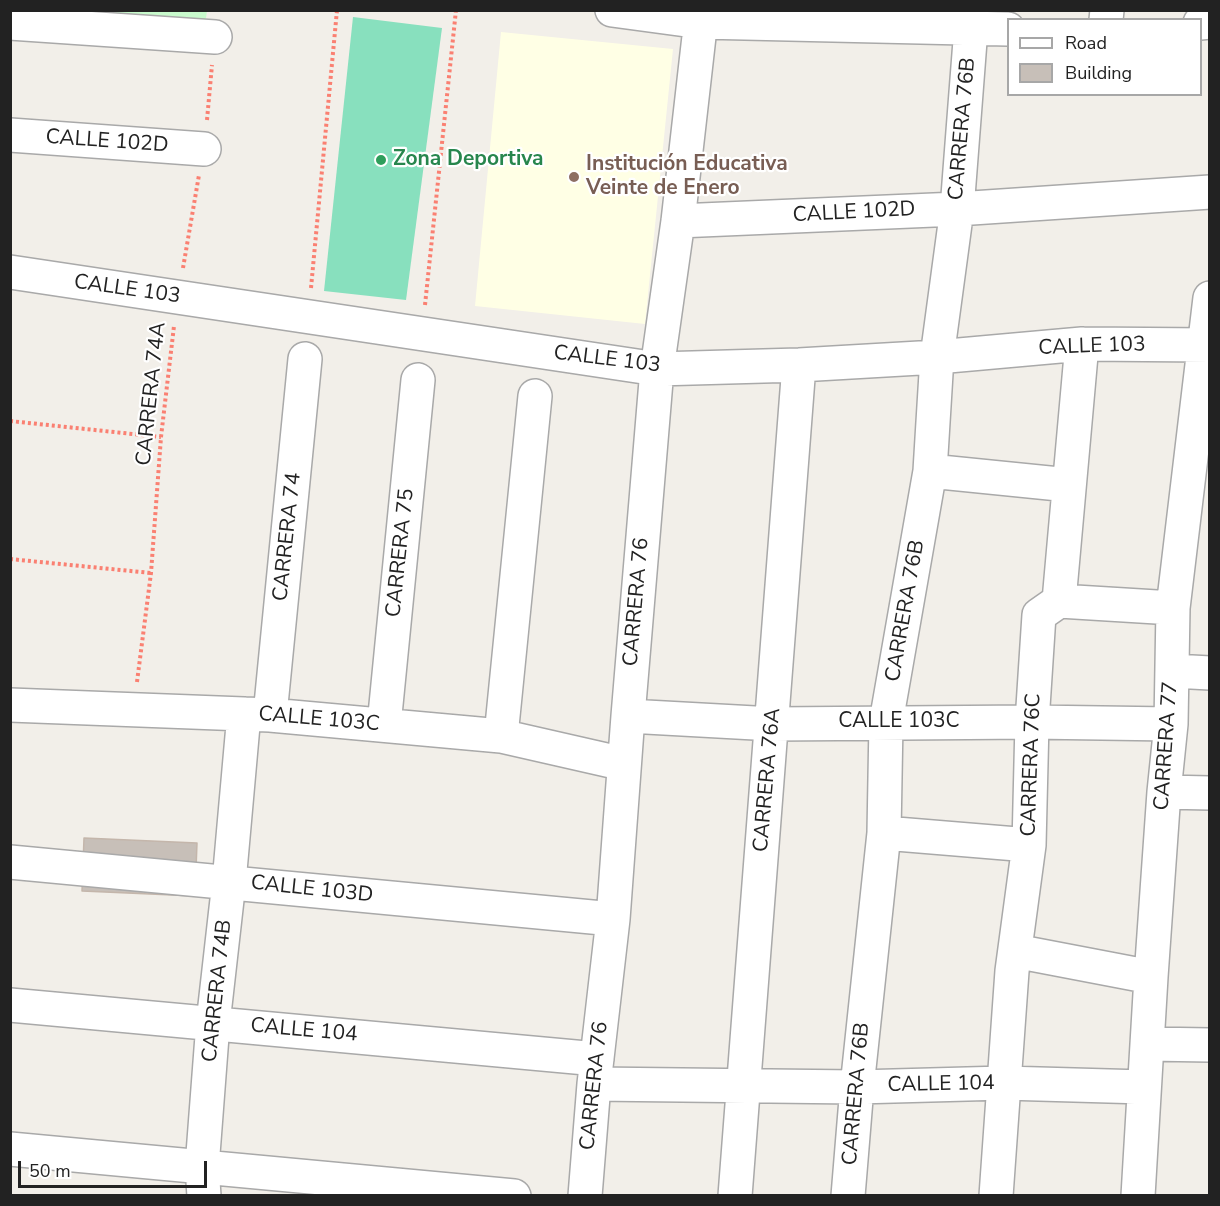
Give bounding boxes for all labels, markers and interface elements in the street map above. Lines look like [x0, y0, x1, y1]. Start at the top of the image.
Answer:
legend [1007, 18, 1202, 96]
text: Road [1065, 31, 1107, 55]
street label: CARRERA 76B [944, 57, 982, 201]
text: Building [1065, 61, 1132, 85]
street label: CALLE 102D [45, 125, 169, 159]
place label: Zona Deportiva [393, 147, 544, 173]
place label: Institución Educativa Veinte de Enero [586, 152, 788, 202]
marker: Zona Deportiva [374, 153, 388, 167]
marker: Institución Educativa Veinte de Enero [567, 170, 581, 184]
street label: CALLE 102D [792, 197, 916, 229]
street label: CALLE 103 [72, 270, 182, 310]
street label: CARRERA 74A [132, 321, 172, 467]
street label: CALLE 103 [1038, 333, 1146, 361]
street label: CALLE 103 [552, 341, 662, 379]
street label: CARRERA 74 [269, 471, 307, 603]
street label: CARRERA 75 [382, 487, 420, 619]
street label: CARRERA 76 [619, 537, 655, 667]
street label: CARRERA 76B [881, 538, 931, 684]
street label: CARRERA 77 [1150, 681, 1184, 811]
street label: CARRERA 76C [1017, 693, 1047, 837]
street label: CALLE 103C [257, 702, 381, 738]
street label: CARRERA 76A [749, 707, 787, 853]
street label: CALLE 103C [838, 709, 960, 735]
street label: CALLE 103D [250, 871, 374, 909]
street label: CARRERA 74B [198, 918, 238, 1064]
street label: CALLE 104 [249, 1014, 359, 1048]
street label: CARRERA 76 [576, 1020, 614, 1152]
street label: CARRERA 76B [838, 1022, 876, 1166]
street label: CALLE 104 [887, 1071, 995, 1099]
scale bar [21, 1149, 210, 1187]
text: 50 m [29, 1159, 71, 1183]

